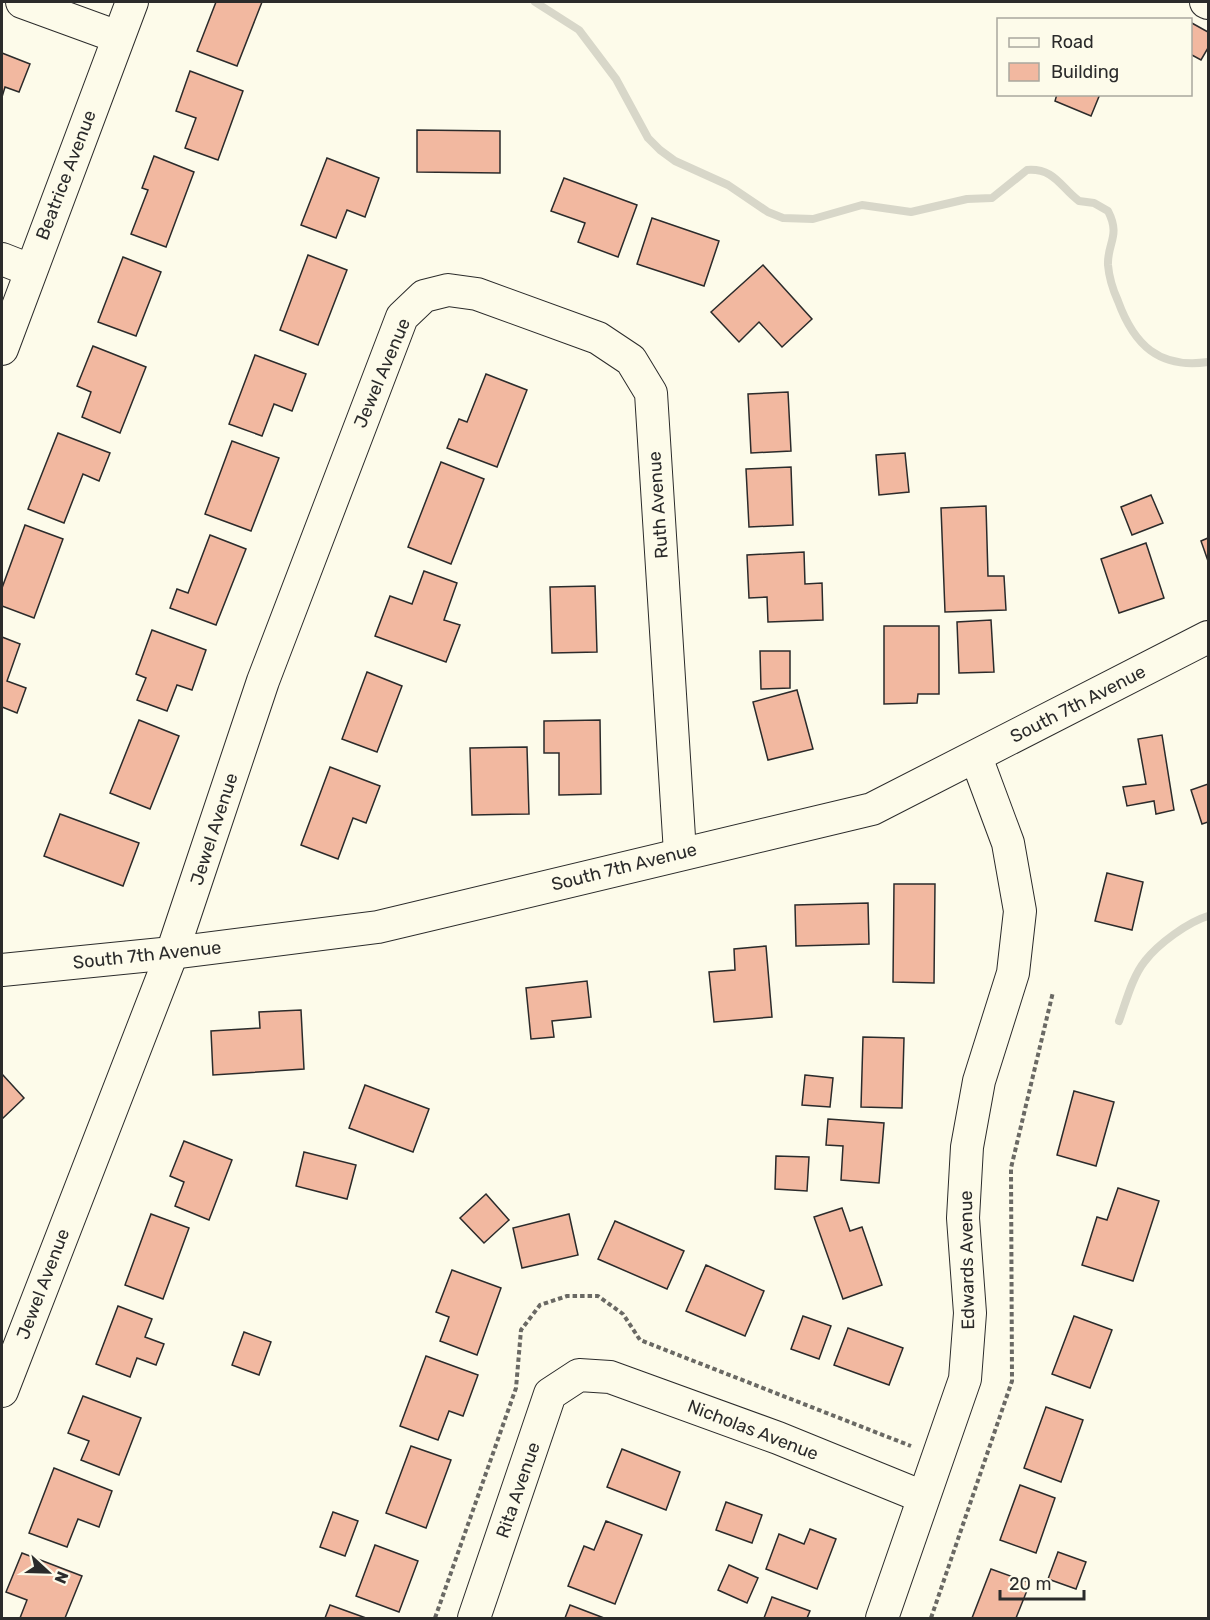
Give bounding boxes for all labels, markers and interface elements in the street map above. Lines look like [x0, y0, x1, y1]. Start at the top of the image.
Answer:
legend [997, 18, 1192, 96]
text: Road [1051, 31, 1094, 53]
text: Building [1051, 61, 1119, 83]
street label: Beatrice Avenue [31, 107, 101, 243]
street label: Jewel Avenue [349, 315, 415, 431]
street label: Ruth Avenue [643, 451, 673, 559]
street label: South 7th Avenue [1007, 660, 1149, 748]
street label: Jewel Avenue [185, 770, 243, 888]
street label: South 7th Avenue [549, 838, 699, 896]
street label: South 7th Avenue [72, 936, 222, 974]
street label: Edwards Avenue [955, 1190, 979, 1330]
street label: Jewel Avenue [12, 1226, 74, 1342]
street label: Nicholas Avenue [684, 1395, 822, 1465]
street label: Rita Avenue [491, 1439, 545, 1541]
north arrow [18, 1542, 78, 1602]
scale bar [1000, 1563, 1084, 1601]
text: N [50, 1569, 72, 1586]
text: 20 m [1009, 1573, 1051, 1595]

